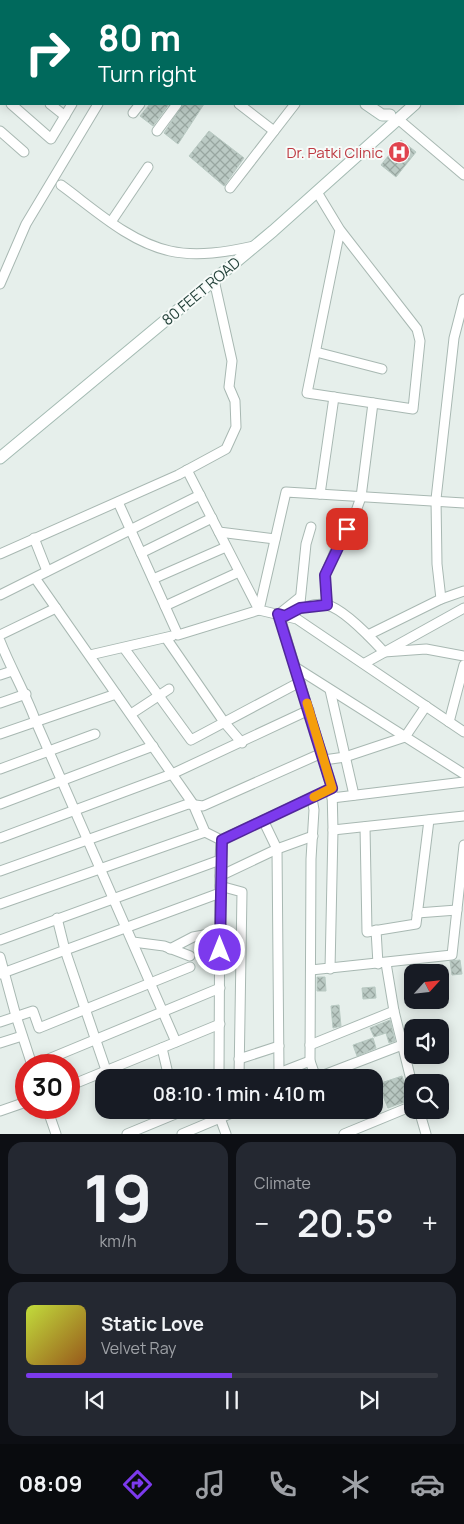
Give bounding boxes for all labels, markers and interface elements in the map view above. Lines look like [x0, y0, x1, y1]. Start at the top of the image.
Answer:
text: 80 m [98, 14, 181, 62]
icon: right [15, 20, 80, 85]
text: Turn right [98, 59, 196, 89]
hospital icon: Dr. Patki Clinic [387, 140, 411, 164]
place label: Dr. Patki Clinic [286, 142, 383, 163]
street label: 80 FEET ROAD [157, 252, 245, 330]
pin [326, 508, 368, 550]
icon: arrive [333, 515, 361, 543]
position arrow [193, 923, 245, 975]
north arrow [404, 964, 449, 1009]
map controls [404, 964, 449, 1119]
button: sound [404, 1019, 449, 1064]
speed limit sign: 30 [15, 1054, 80, 1119]
button: search [404, 1074, 449, 1119]
text: 08:10 · 1 min · 410 m [153, 1081, 325, 1107]
text: 19 [84, 1153, 152, 1242]
text: Climate [254, 1172, 311, 1194]
text: 20.5° [297, 1196, 394, 1248]
text: − [254, 1204, 269, 1242]
text: + [422, 1204, 438, 1242]
text: km/h [99, 1230, 137, 1252]
text: Static Love [101, 1311, 204, 1337]
text: Velvet Ray [101, 1337, 177, 1359]
icon: previous [81, 1386, 109, 1414]
icon: pause [218, 1386, 246, 1414]
icon: next [355, 1386, 383, 1414]
icon: directions [120, 1467, 155, 1502]
icon: music [193, 1467, 228, 1502]
icon: phone [265, 1467, 300, 1502]
icon: climate [338, 1467, 373, 1502]
icon: car [410, 1467, 445, 1502]
text: 08:09 [19, 1469, 82, 1499]

